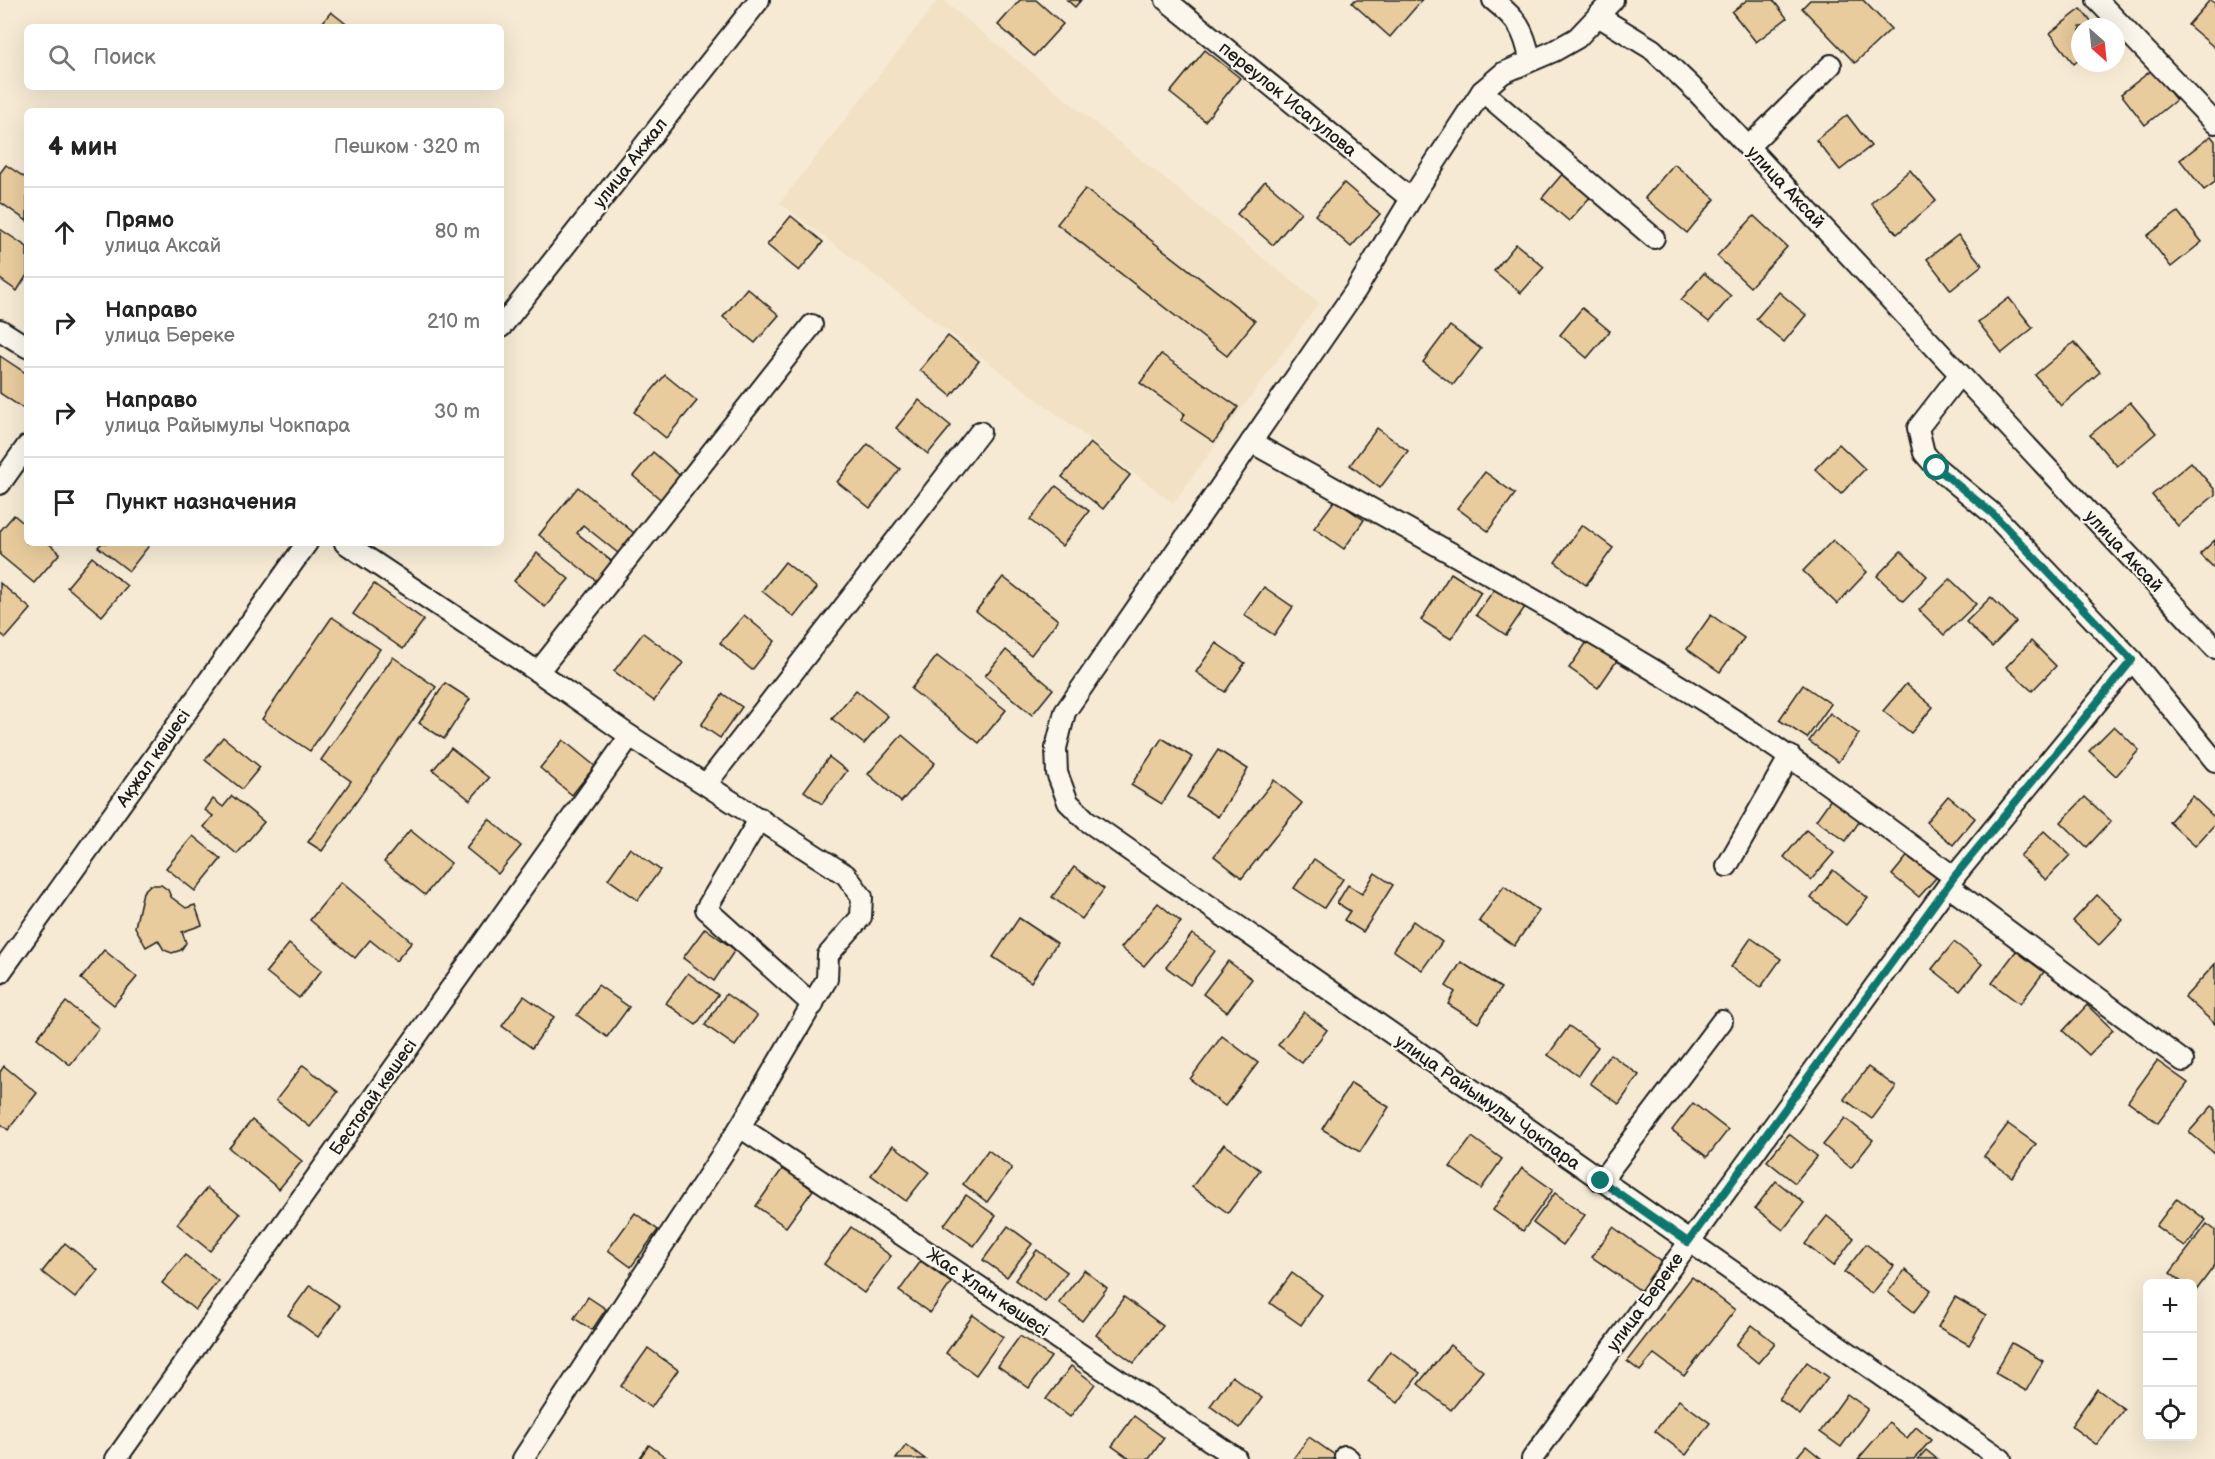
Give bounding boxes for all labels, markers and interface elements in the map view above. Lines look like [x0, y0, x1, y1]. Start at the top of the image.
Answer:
north arrow [2071, 18, 2125, 72]
search box [24, 24, 504, 90]
street label: переулок Исагулова [1215, 37, 1361, 162]
icon: search [45, 41, 78, 74]
text: Поиск [93, 44, 156, 71]
street label: улица Акжал [589, 114, 672, 212]
text: 4 мин [48, 132, 117, 163]
text: Пешком · 320 m [334, 135, 480, 159]
street label: улица Аксай [1742, 142, 1829, 233]
text: Прямо [105, 207, 174, 234]
icon: ahead [48, 216, 81, 249]
text: 80 m [435, 220, 480, 244]
text: улица Аксай [105, 234, 221, 258]
text: Направо [105, 297, 197, 324]
icon: right [48, 306, 81, 339]
text: 210 m [427, 310, 480, 334]
text: улица Береке [105, 324, 235, 348]
text: Направо [105, 387, 197, 414]
icon: right [48, 396, 81, 429]
text: 30 m [434, 400, 480, 424]
text: улица Райымулы Чокпара [105, 414, 350, 438]
route start [1923, 454, 1949, 480]
icon: arrive [48, 486, 81, 519]
text: Пункт назначения [105, 489, 297, 516]
street label: улица Аксай [2080, 506, 2167, 597]
street label: Ақжал көшесі [111, 705, 195, 812]
street label: улица Райымулы Чокпара [1391, 1030, 1584, 1175]
street label: Бестоғай көшесі [325, 1035, 421, 1159]
route end [1587, 1167, 1613, 1193]
street label: Жас Ұлан көшесі [922, 1244, 1053, 1341]
street label: улица Береке [1603, 1249, 1688, 1356]
map controls [2143, 1279, 2197, 1441]
button: + [2143, 1279, 2197, 1333]
button: − [2143, 1333, 2197, 1387]
button: locate [2143, 1387, 2197, 1441]

